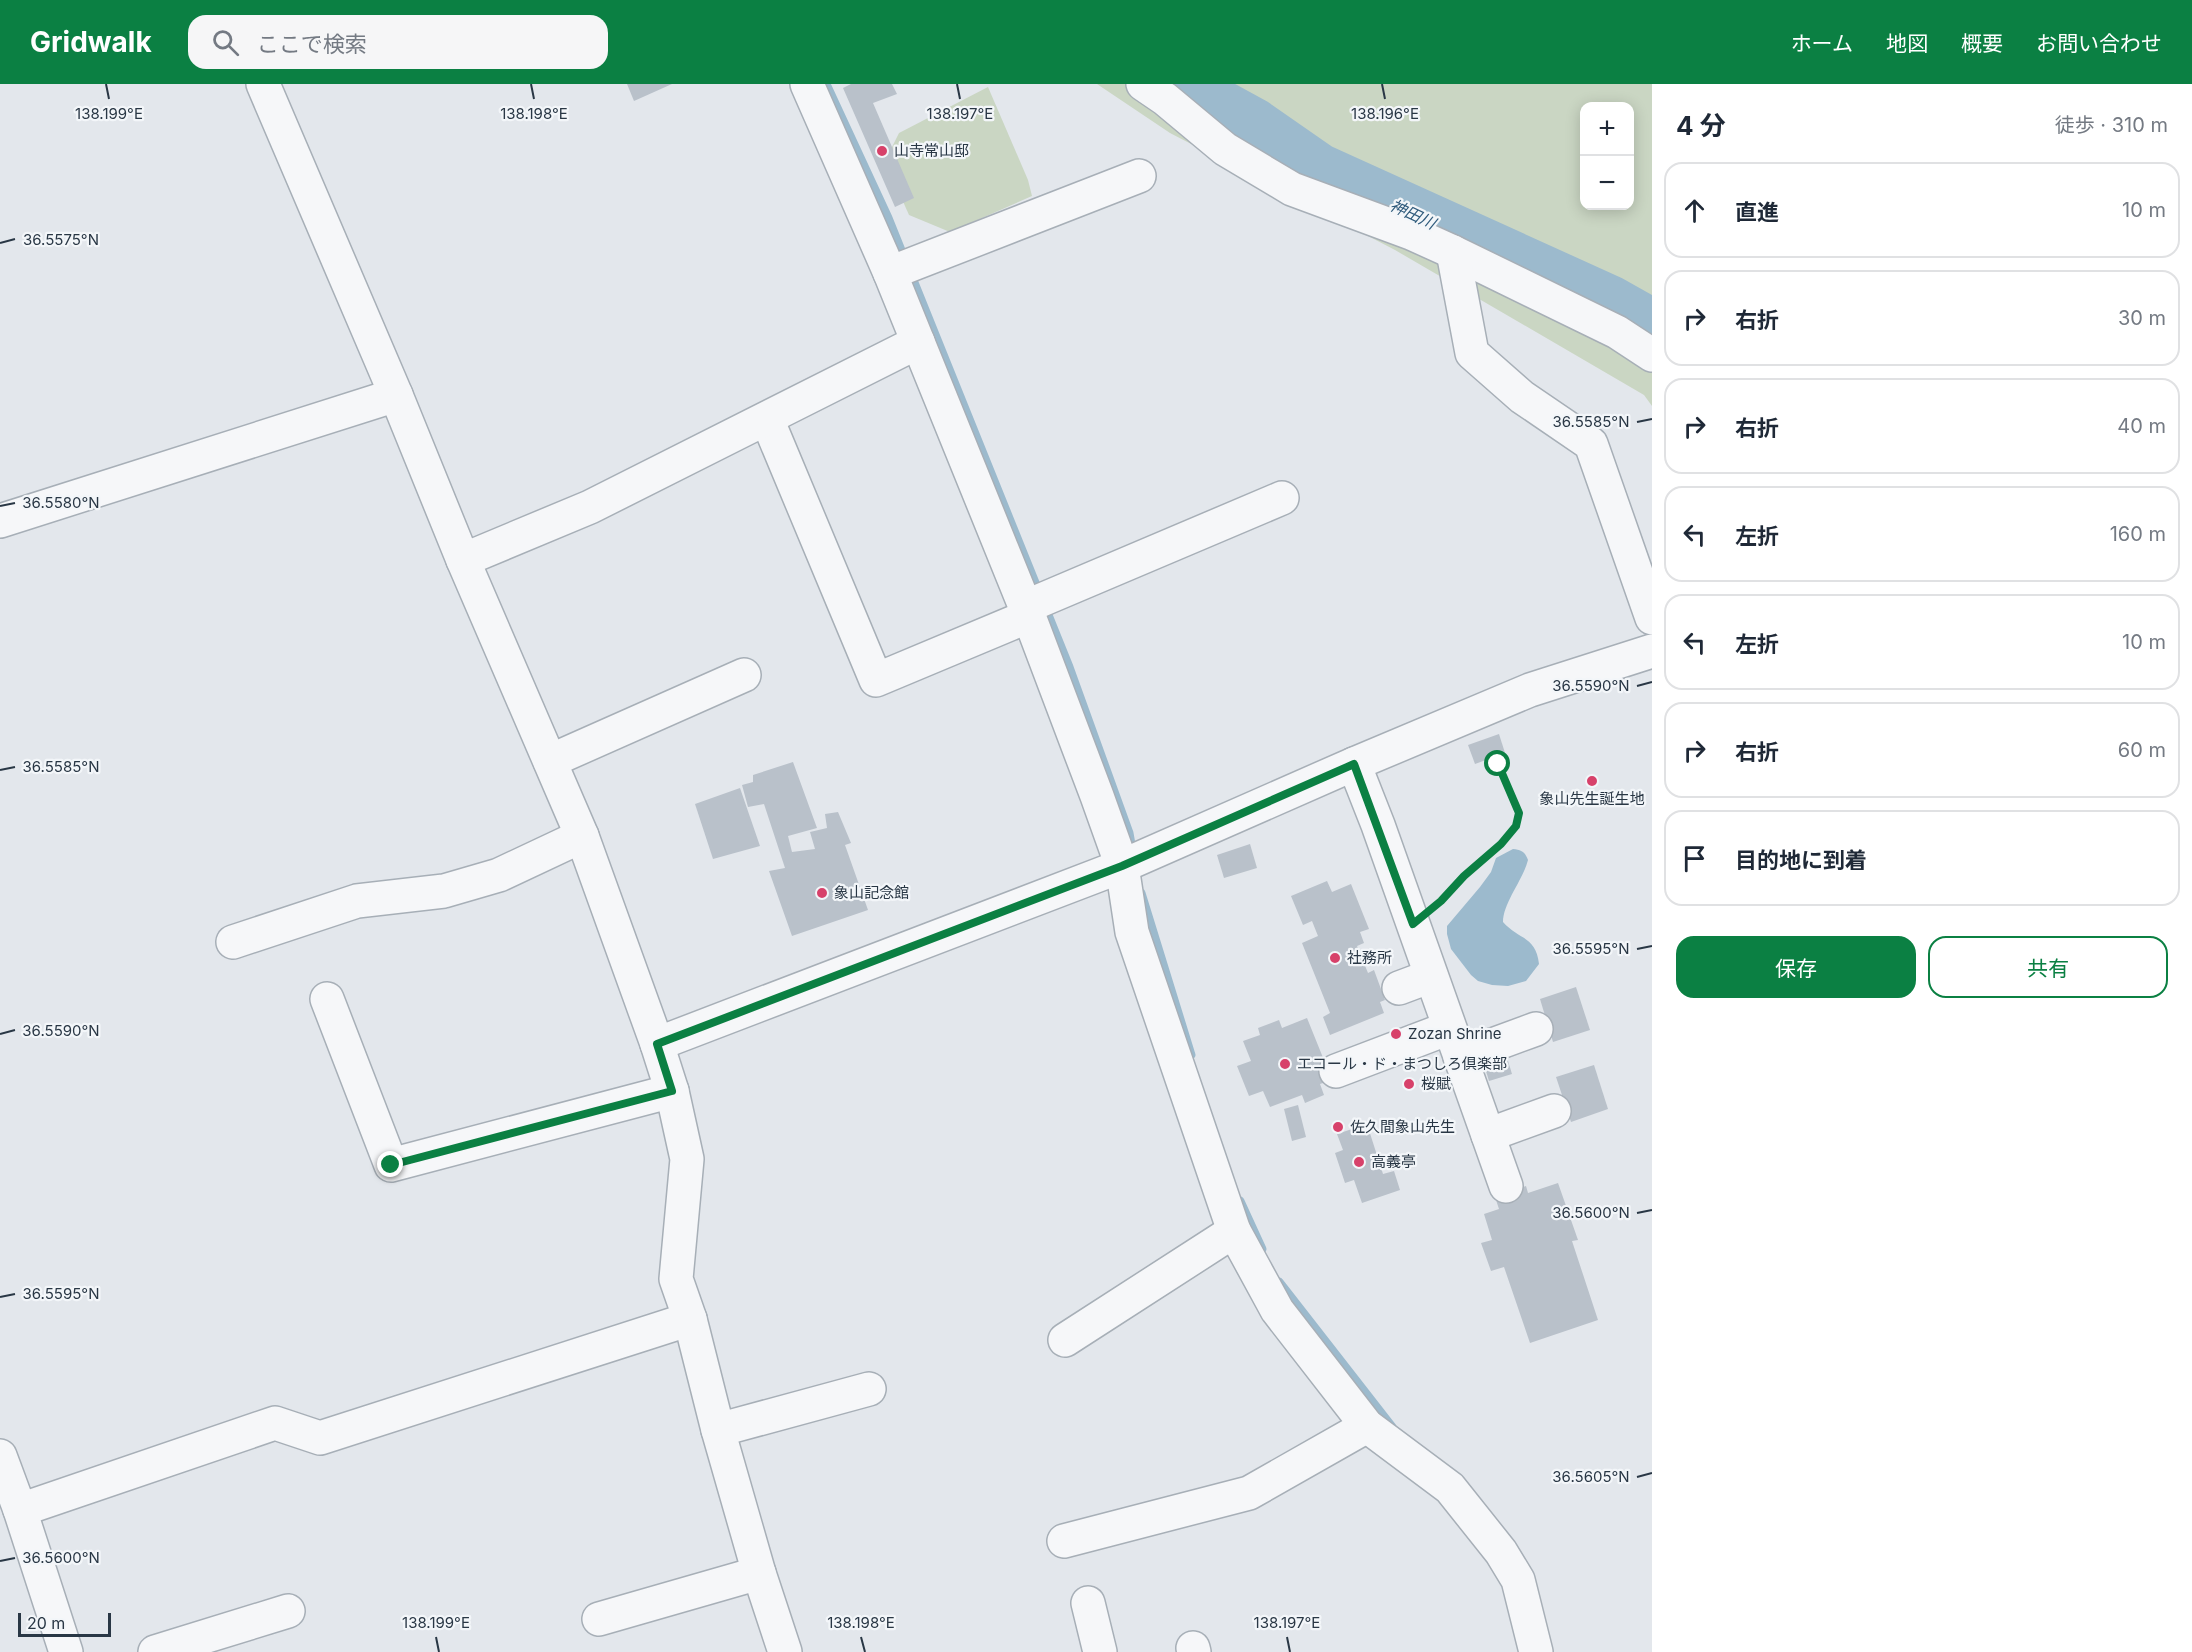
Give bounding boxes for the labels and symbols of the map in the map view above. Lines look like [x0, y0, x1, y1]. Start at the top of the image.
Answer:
text: 138.199°E [75, 104, 143, 123]
text: 138.198°E [500, 104, 568, 123]
text: 138.197°E [927, 104, 993, 123]
text: 138.196°E [1351, 104, 1419, 123]
place label: 山寺常山邸 [894, 141, 969, 160]
marker: 山寺常山邸 [875, 144, 889, 158]
water label: 神田川 [1387, 195, 1441, 234]
text: 36.5575°N [23, 230, 99, 249]
text: 36.5585°N [1553, 412, 1629, 431]
text: 36.5580°N [22, 493, 100, 512]
text: 36.5590°N [1552, 676, 1630, 695]
route start [1484, 750, 1510, 776]
text: 36.5585°N [23, 757, 99, 776]
marker: 象山先生誕生地 [1585, 774, 1599, 788]
place label: 象山先生誕生地 [1539, 789, 1645, 808]
place label: 象山記念館 [834, 883, 909, 902]
marker: 象山記念館 [815, 886, 829, 900]
text: 36.5595°N [1553, 939, 1629, 958]
place label: 社務所 [1347, 948, 1392, 967]
marker: 社務所 [1328, 951, 1342, 965]
text: 36.5590°N [22, 1021, 100, 1040]
place label: Zozan Shrine [1408, 1024, 1502, 1043]
marker: Zozan Shrine [1389, 1027, 1403, 1041]
place label: エコール・ド・まつしろ倶楽部 [1297, 1054, 1507, 1073]
marker: エコール・ド・まつしろ倶楽部 [1278, 1057, 1292, 1071]
place label: 桜賦 [1421, 1074, 1451, 1093]
marker: 桜賦 [1402, 1077, 1416, 1091]
place label: 佐久間象山先生 [1350, 1117, 1455, 1136]
marker: 佐久間象山先生 [1331, 1120, 1345, 1134]
route end [377, 1151, 403, 1177]
place label: 高義亭 [1371, 1152, 1416, 1171]
marker: 高義亭 [1352, 1155, 1366, 1169]
text: 36.5600°N [1552, 1203, 1630, 1222]
text: 36.5595°N [23, 1284, 99, 1303]
text: 36.5605°N [1552, 1467, 1630, 1486]
text: 36.5600°N [22, 1548, 100, 1567]
scale bar [18, 1610, 111, 1638]
text: 138.199°E [402, 1613, 470, 1632]
text: 138.198°E [827, 1613, 895, 1632]
text: 138.197°E [1254, 1613, 1320, 1632]

